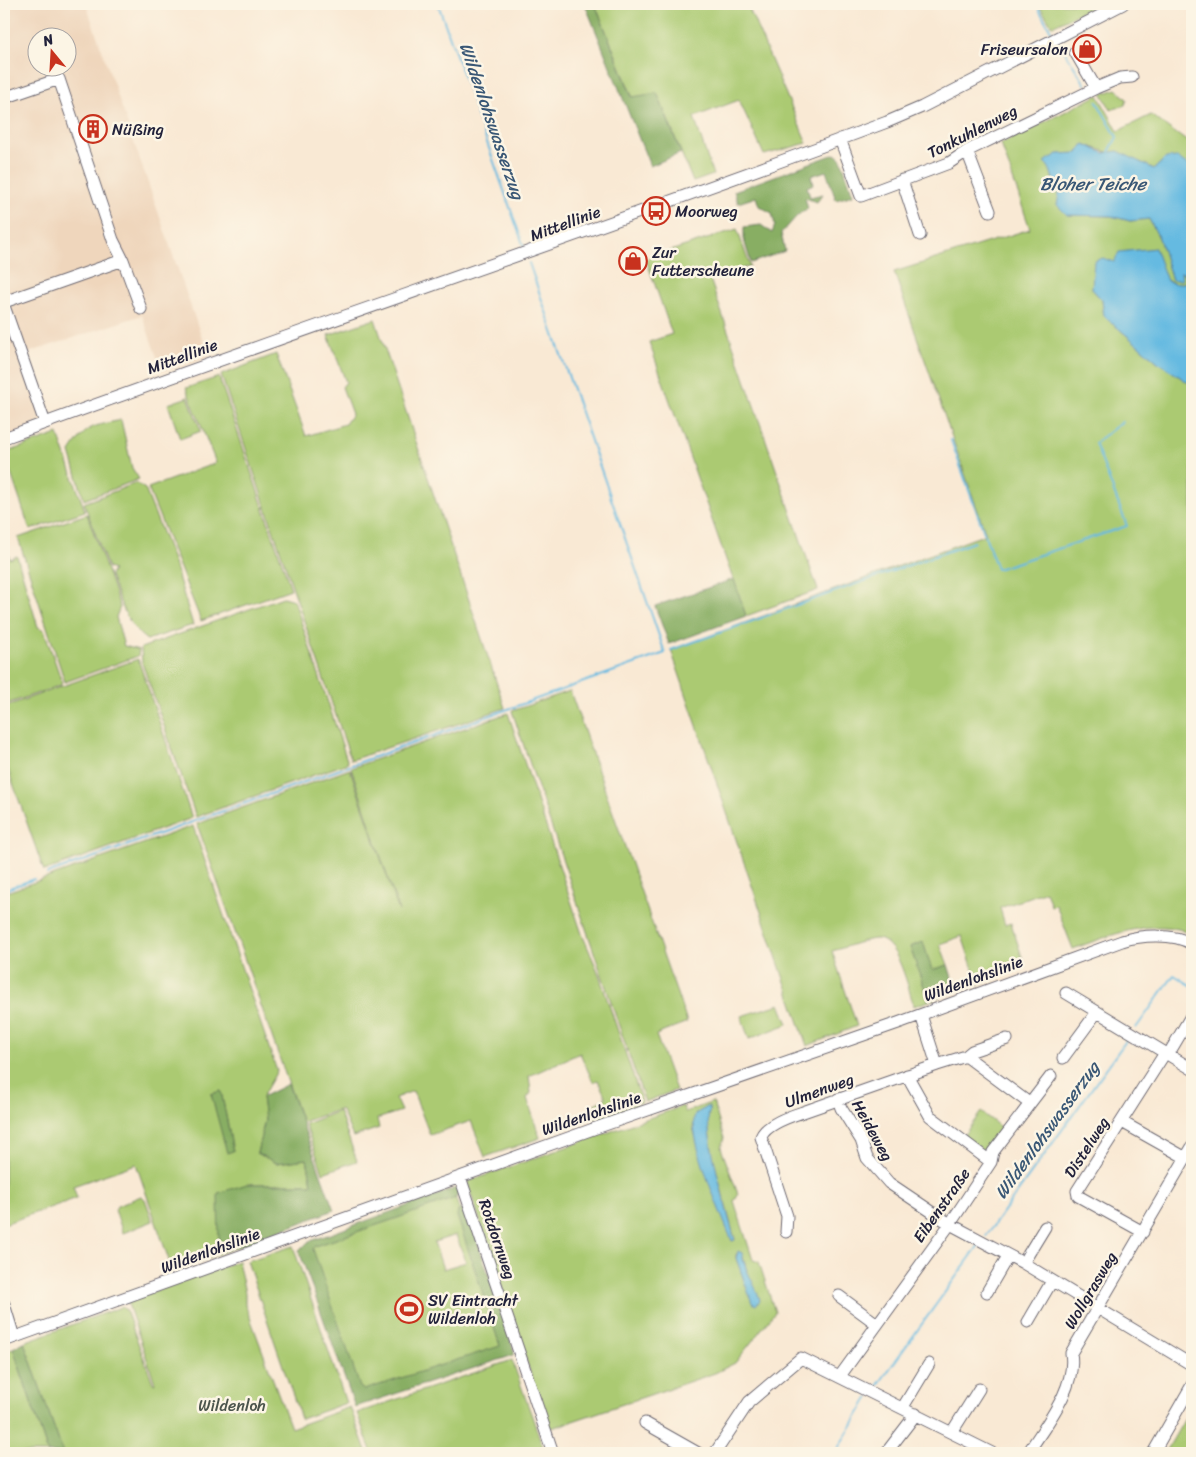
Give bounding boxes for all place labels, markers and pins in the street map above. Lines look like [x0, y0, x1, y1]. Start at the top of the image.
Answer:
shop icon: Friseursalon [1072, 34, 1102, 64]
place label: Friseursalon [981, 35, 1068, 64]
building icon: Nüßing [78, 114, 108, 144]
place label: Nüßing [112, 115, 164, 144]
bus stop icon: Moorweg [641, 196, 671, 226]
place label: Moorweg [675, 197, 738, 226]
place label: Zur Futterscheune [652, 238, 754, 285]
shop icon: Zur Futterscheune [618, 246, 648, 276]
place label: SV Eintracht Wildenloh [428, 1286, 519, 1333]
sports icon: SV Eintracht Wildenloh [394, 1294, 424, 1324]

